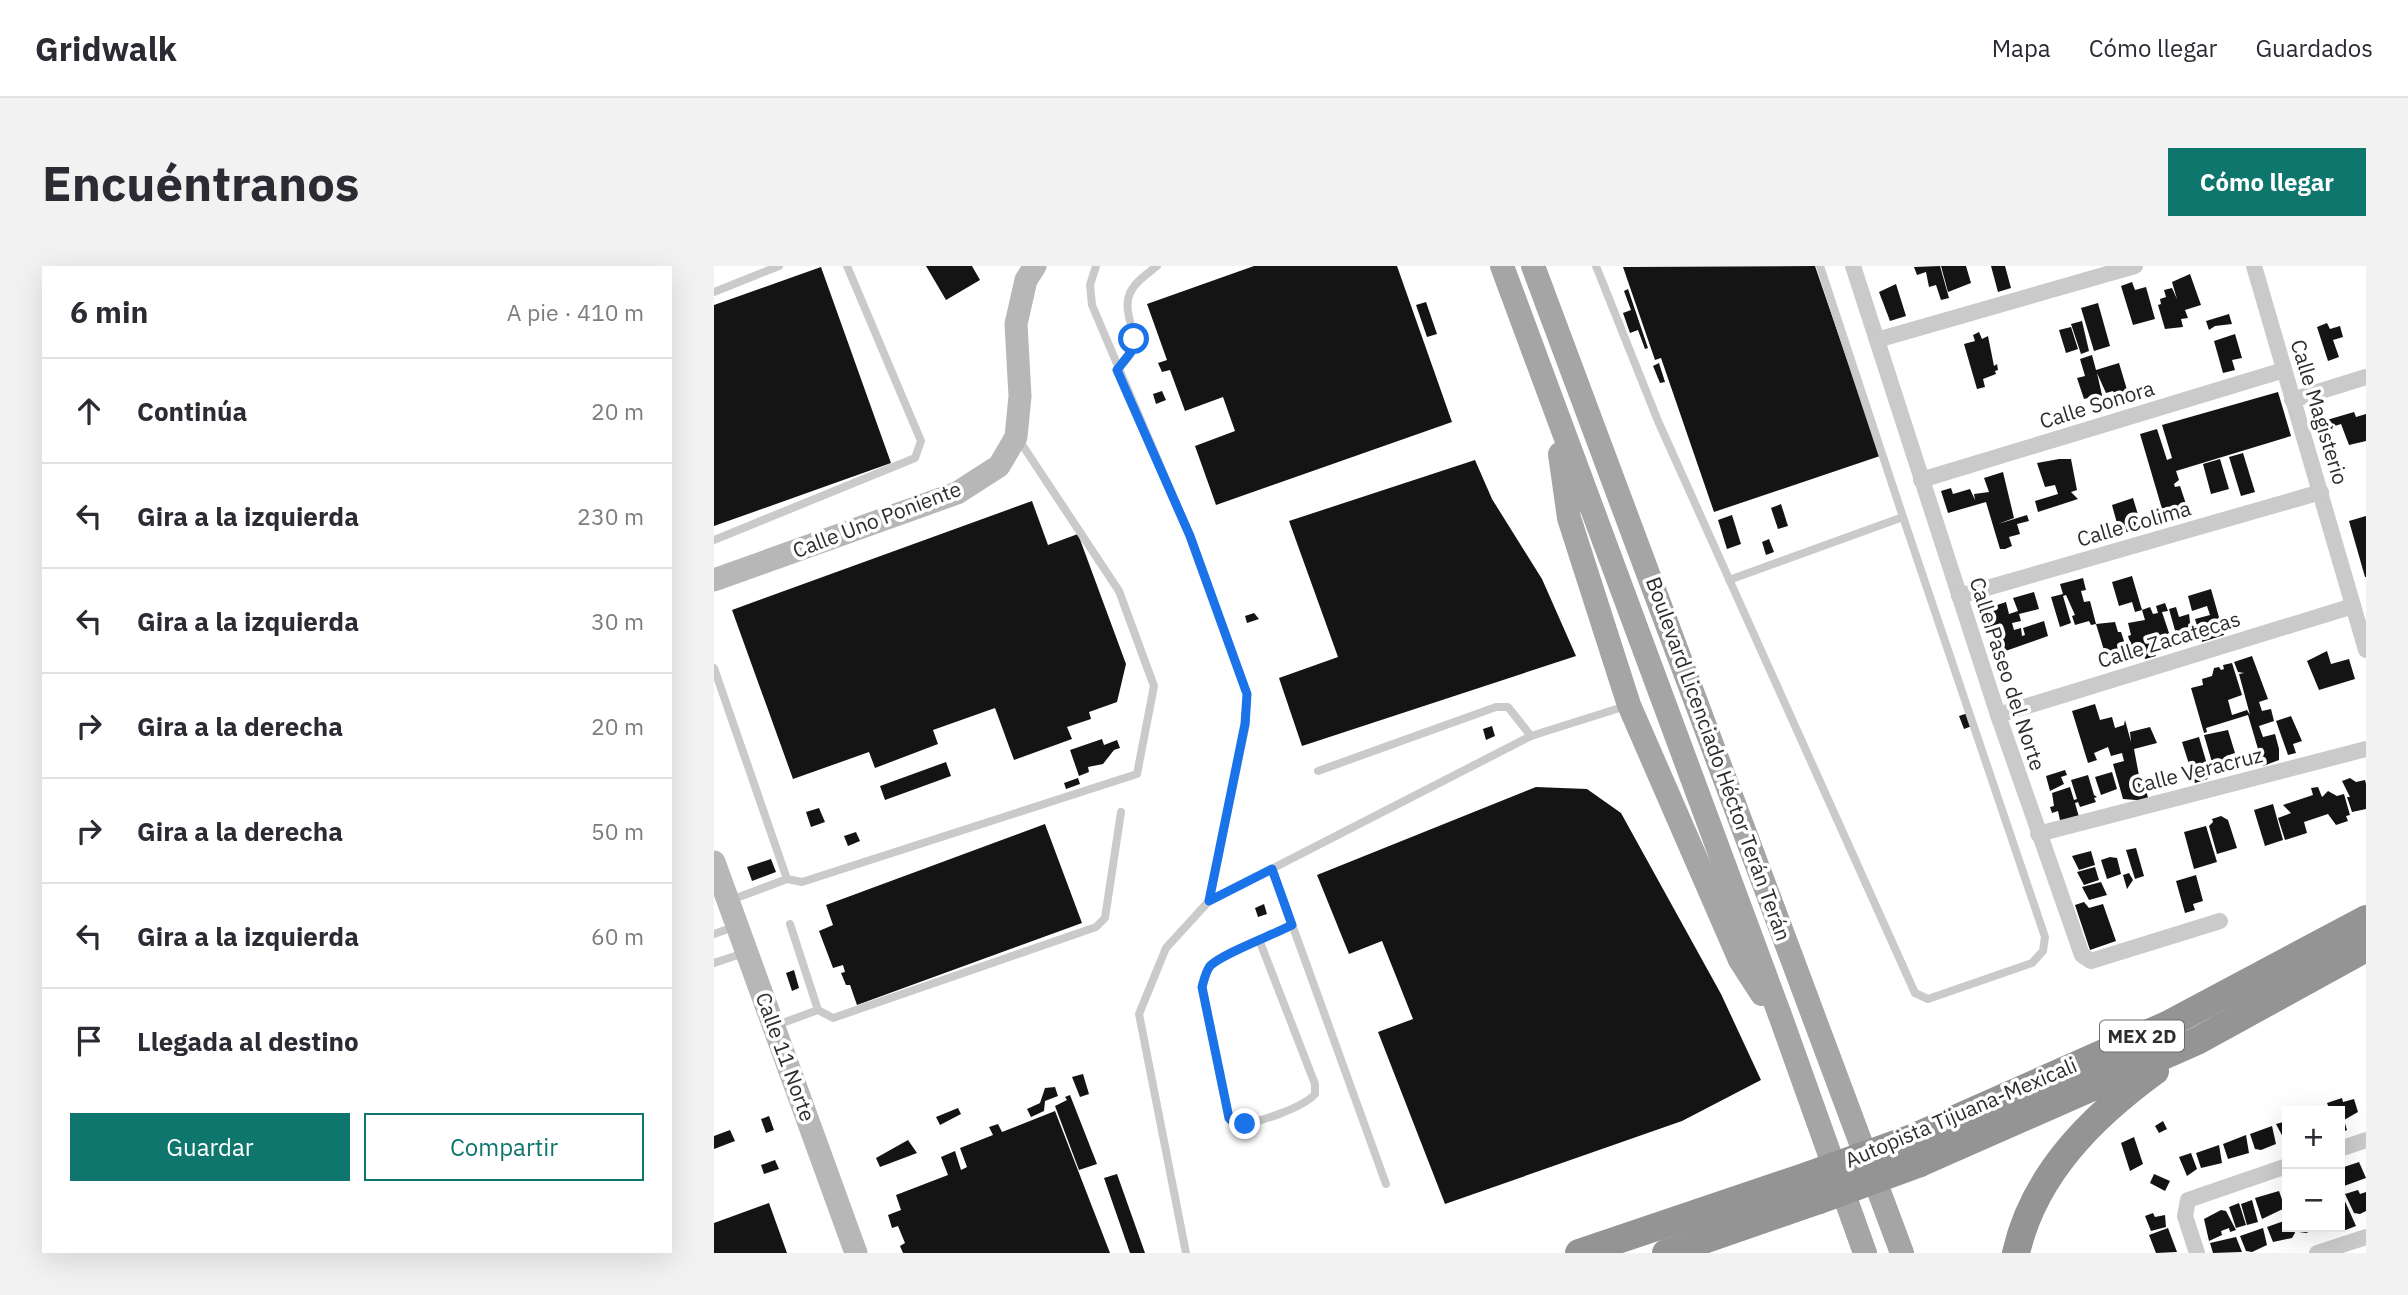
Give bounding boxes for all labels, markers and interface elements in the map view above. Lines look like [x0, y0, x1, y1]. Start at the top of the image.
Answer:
text: Gridwalk [35, 27, 177, 70]
text: Mapa [1992, 32, 2051, 64]
text: Cómo llegar [2089, 32, 2217, 64]
text: Guardados [2255, 32, 2373, 64]
button: Cómo llegar [2168, 148, 2366, 216]
text: Encuéntranos [42, 151, 360, 214]
text: 6 min [70, 292, 148, 331]
text: A pie · 410 m [507, 297, 644, 327]
route start [1118, 323, 1149, 354]
street label: Calle Magisterio [2285, 336, 2355, 488]
street label: Calle Sonora [2036, 373, 2157, 435]
icon: ahead [70, 392, 108, 430]
text: Continúa [137, 394, 247, 428]
text: 20 m [591, 396, 644, 426]
street label: Calle Uno Poniente [788, 474, 965, 564]
street label: Calle Colima [2073, 493, 2194, 553]
icon: left [70, 497, 108, 535]
text: Gira a la izquierda [137, 499, 359, 533]
text: 230 m [577, 501, 644, 531]
street label: Boulevard Licenciado Héctor Terán Terán [1640, 573, 1798, 945]
street label: Calle Paseo del Norte [1963, 573, 2052, 774]
icon: left [70, 602, 108, 640]
text: Gira a la izquierda [137, 604, 359, 638]
street label: Calle Zacatecas [2094, 604, 2244, 674]
text: 30 m [591, 606, 644, 636]
icon: right [70, 707, 108, 745]
text: Gira a la derecha [137, 709, 343, 743]
text: 20 m [591, 711, 644, 741]
street label: Calle Veracruz [2128, 740, 2266, 800]
icon: right [70, 812, 108, 850]
text: Gira a la derecha [137, 814, 343, 848]
text: 50 m [591, 816, 644, 846]
icon: left [70, 917, 108, 955]
text: Gira a la izquierda [137, 919, 359, 953]
text: 60 m [591, 921, 644, 951]
street label: Calle 11 Norte [750, 988, 822, 1125]
road number: MEX 2D [2100, 1020, 2184, 1052]
icon: arrive [70, 1022, 108, 1060]
text: Llegada al destino [137, 1024, 359, 1058]
street label: Autopista Tijuana-Mexicali [1840, 1050, 2081, 1174]
map controls [2282, 1106, 2345, 1232]
button: + [2282, 1106, 2345, 1169]
route end [1229, 1108, 1260, 1139]
button: Guardar [70, 1113, 350, 1181]
button: Compartir [364, 1113, 644, 1181]
button: − [2282, 1169, 2345, 1232]

